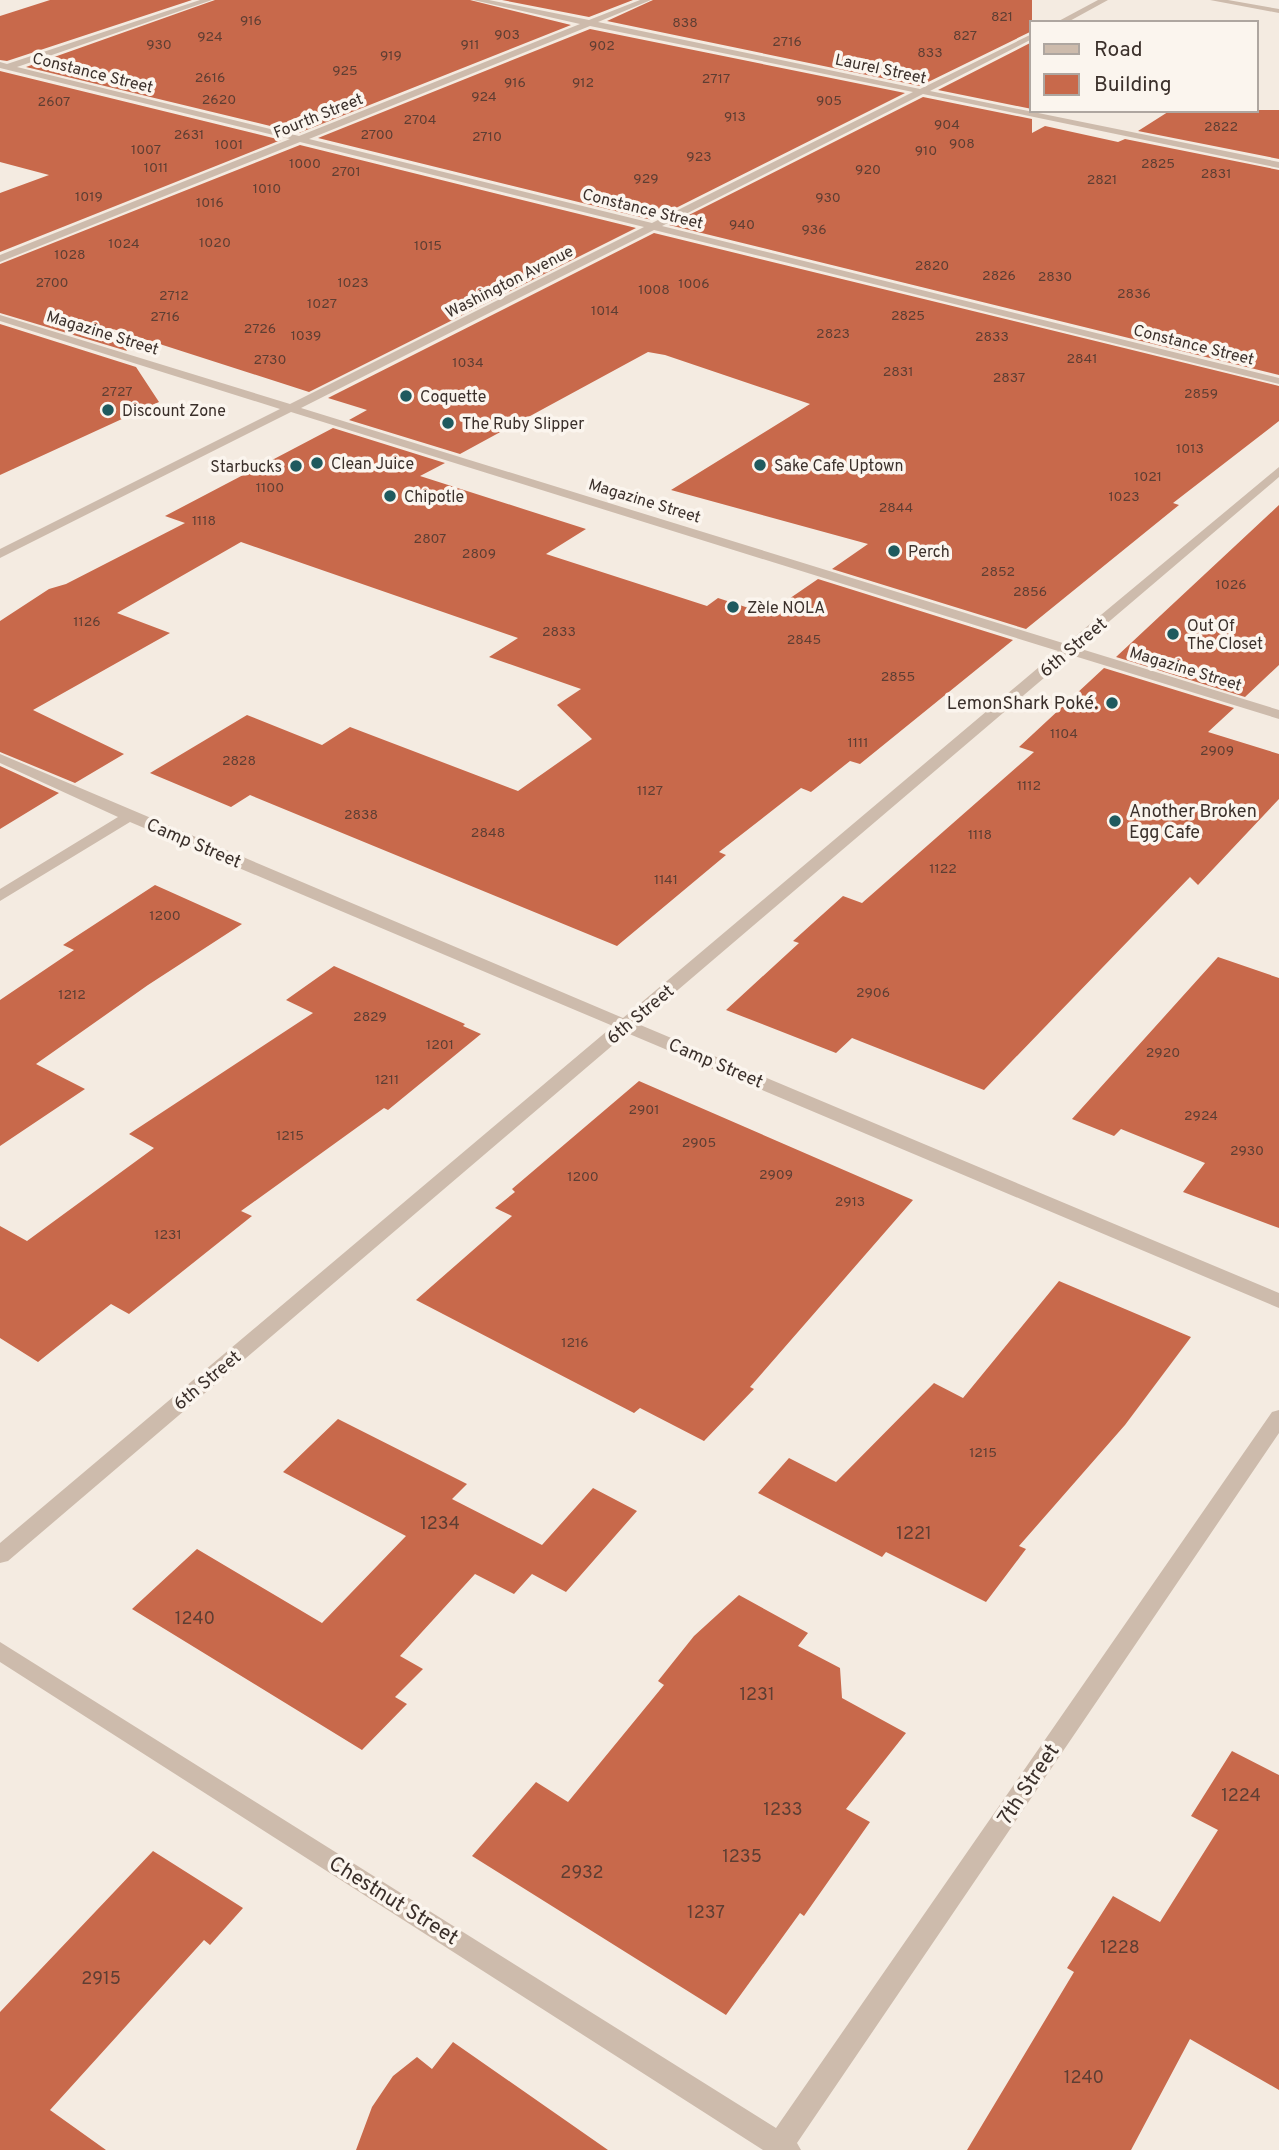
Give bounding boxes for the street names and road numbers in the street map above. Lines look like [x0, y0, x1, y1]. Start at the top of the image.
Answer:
street label: Constance Street [30, 49, 155, 99]
street label: Laurel Street [833, 51, 928, 89]
street label: Fourth Street [271, 90, 366, 144]
street label: Constance Street [580, 185, 705, 235]
street label: Washington Avenue [443, 242, 577, 324]
street label: Magazine Street [44, 307, 161, 360]
street label: Constance Street [1131, 321, 1256, 371]
street label: Magazine Street [586, 475, 703, 528]
street label: 6th Street [1036, 613, 1112, 683]
street label: Magazine Street [1127, 643, 1244, 696]
street label: Camp Street [143, 814, 244, 875]
street label: 6th Street [603, 980, 679, 1050]
street label: Camp Street [665, 1034, 766, 1095]
street label: 6th Street [170, 1346, 246, 1416]
street label: 7th Street [992, 1739, 1066, 1831]
street label: Chestnut Street [323, 1851, 463, 1952]

